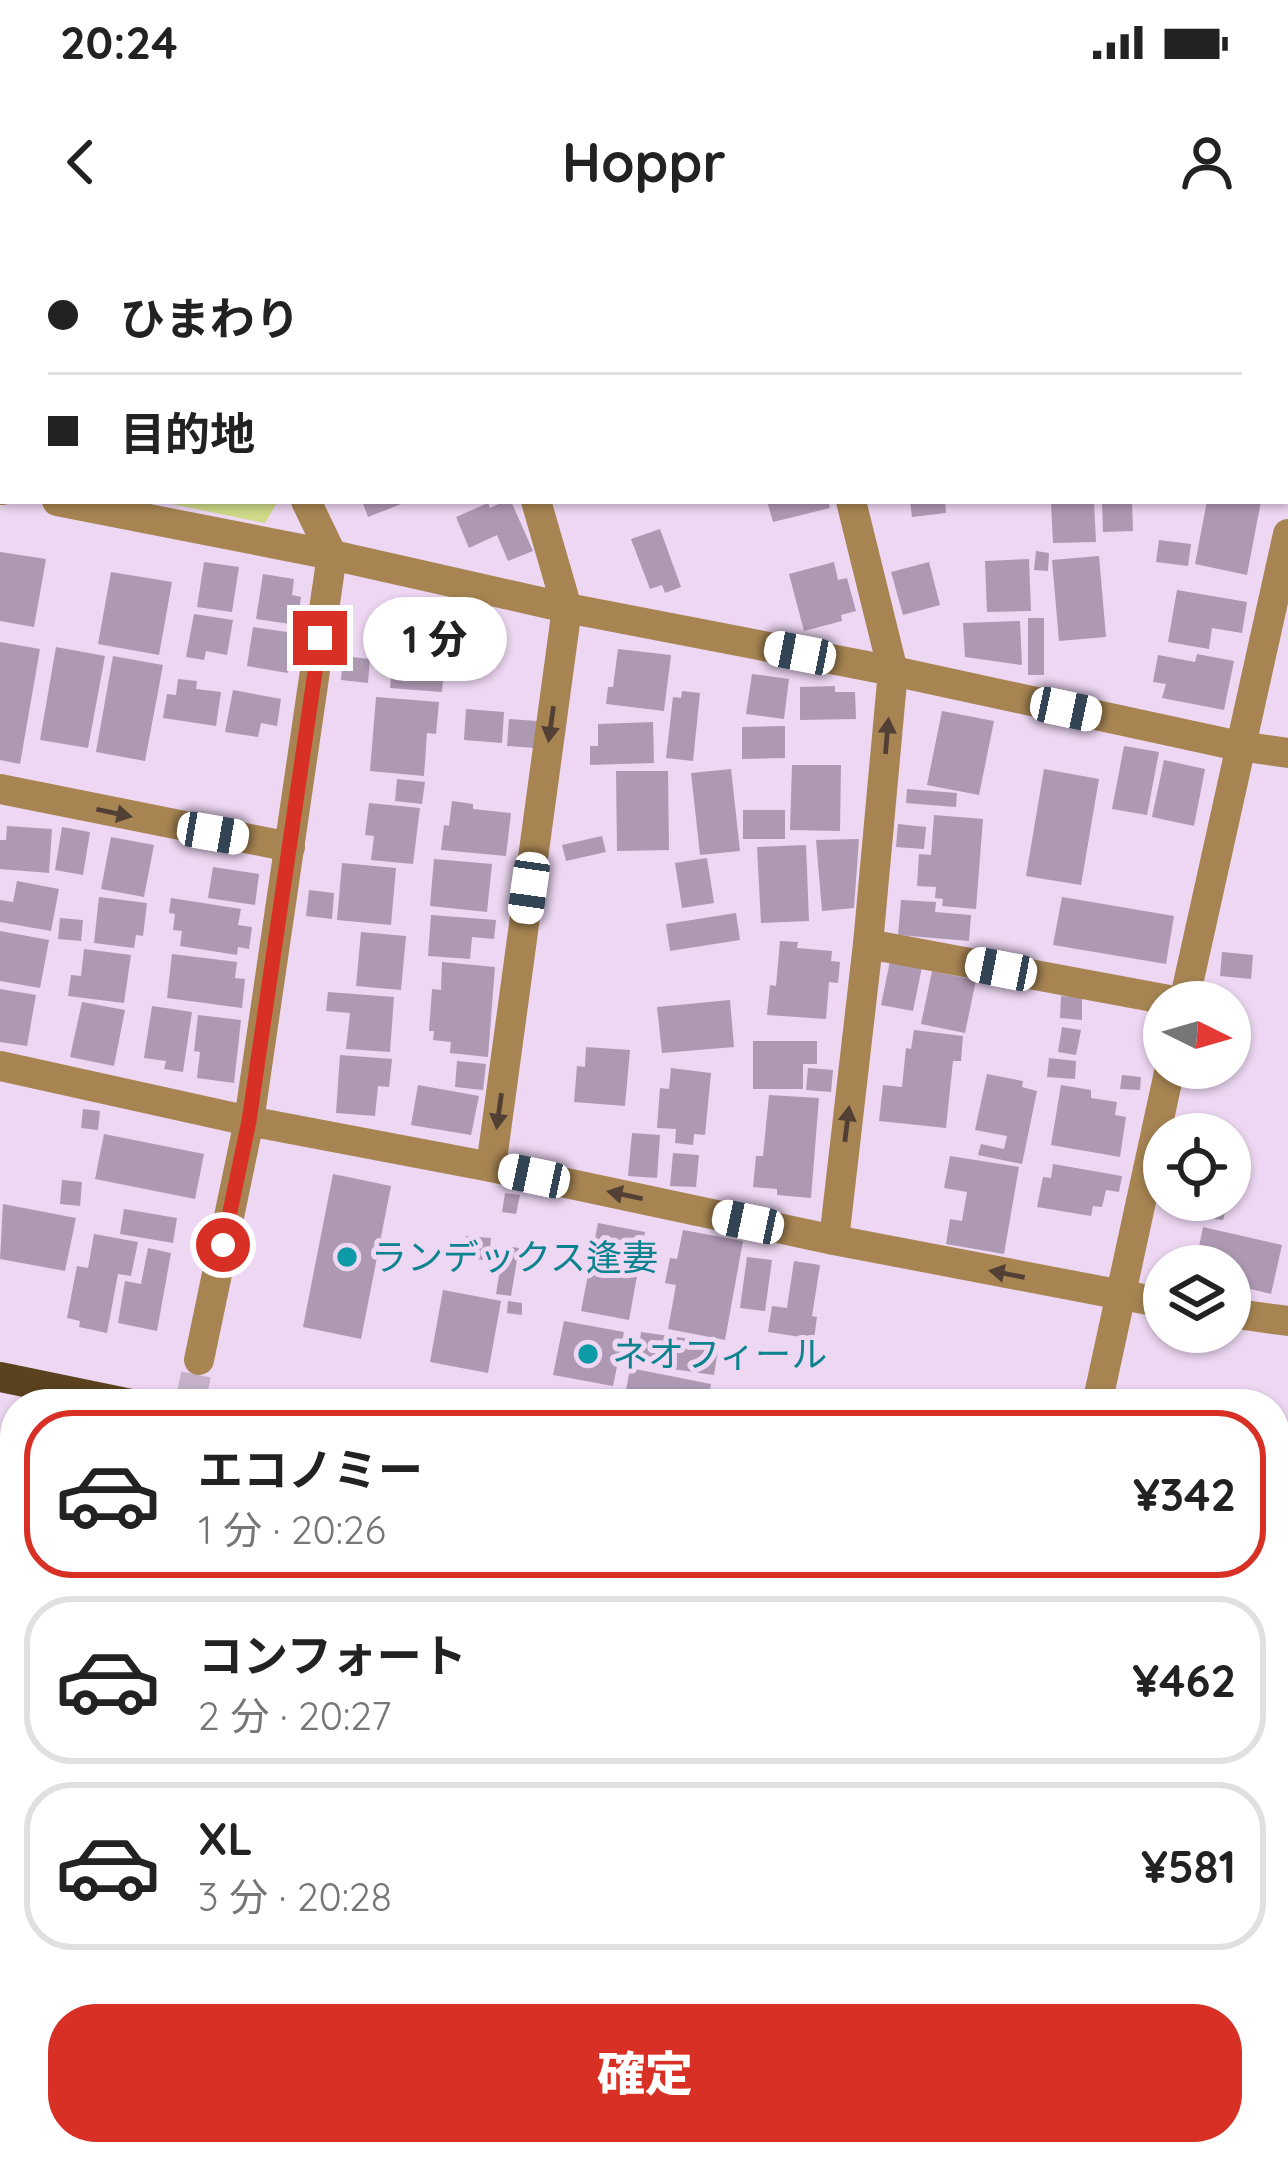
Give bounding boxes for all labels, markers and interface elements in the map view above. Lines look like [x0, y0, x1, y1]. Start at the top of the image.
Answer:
text: 20:24 [60, 14, 178, 70]
text: Hoppr [562, 128, 726, 196]
icon: back [48, 129, 114, 195]
icon: person [1174, 129, 1240, 195]
text: ひまわり [120, 290, 300, 346]
text: 目的地 [120, 405, 255, 461]
callout: 1 分 [362, 596, 506, 680]
route end [293, 611, 347, 665]
text: 1 分 [402, 614, 468, 663]
car [761, 628, 839, 678]
car [1027, 684, 1105, 734]
one-way arrow [541, 706, 560, 744]
one-way arrow [878, 716, 897, 754]
one-way arrow [96, 805, 134, 824]
car [174, 809, 252, 857]
car [506, 850, 552, 926]
car [962, 944, 1040, 994]
north arrow [1143, 981, 1251, 1089]
map controls [1143, 981, 1251, 1353]
one-way arrow [489, 1093, 508, 1130]
one-way arrow [838, 1104, 857, 1142]
button: locate [1143, 1113, 1251, 1221]
car [495, 1151, 573, 1201]
one-way arrow [606, 1185, 644, 1204]
car [709, 1197, 787, 1247]
route start [196, 1218, 250, 1272]
place label: ランデックス逢妻 [371, 1234, 658, 1279]
marker: ランデックス逢妻 [334, 1244, 360, 1270]
button: layers [1143, 1245, 1251, 1353]
one-way arrow [988, 1264, 1026, 1283]
place label: ネオフィール [612, 1331, 827, 1376]
marker: ネオフィール [575, 1341, 601, 1367]
icon: car [54, 1440, 162, 1548]
text: エコノミー [198, 1441, 423, 1497]
text: ¥342 [1133, 1466, 1236, 1522]
text: 1 分 · 20:26 [198, 1505, 386, 1554]
icon: car [54, 1626, 162, 1734]
text: コンフォート [198, 1627, 467, 1683]
text: ¥462 [1132, 1652, 1236, 1708]
text: 2 分 · 20:27 [198, 1691, 391, 1740]
text: XL [198, 1810, 253, 1866]
icon: car [54, 1812, 162, 1920]
text: ¥581 [1141, 1838, 1236, 1894]
text: 3 分 · 20:28 [198, 1872, 392, 1921]
button: 確定 [48, 2004, 1242, 2142]

